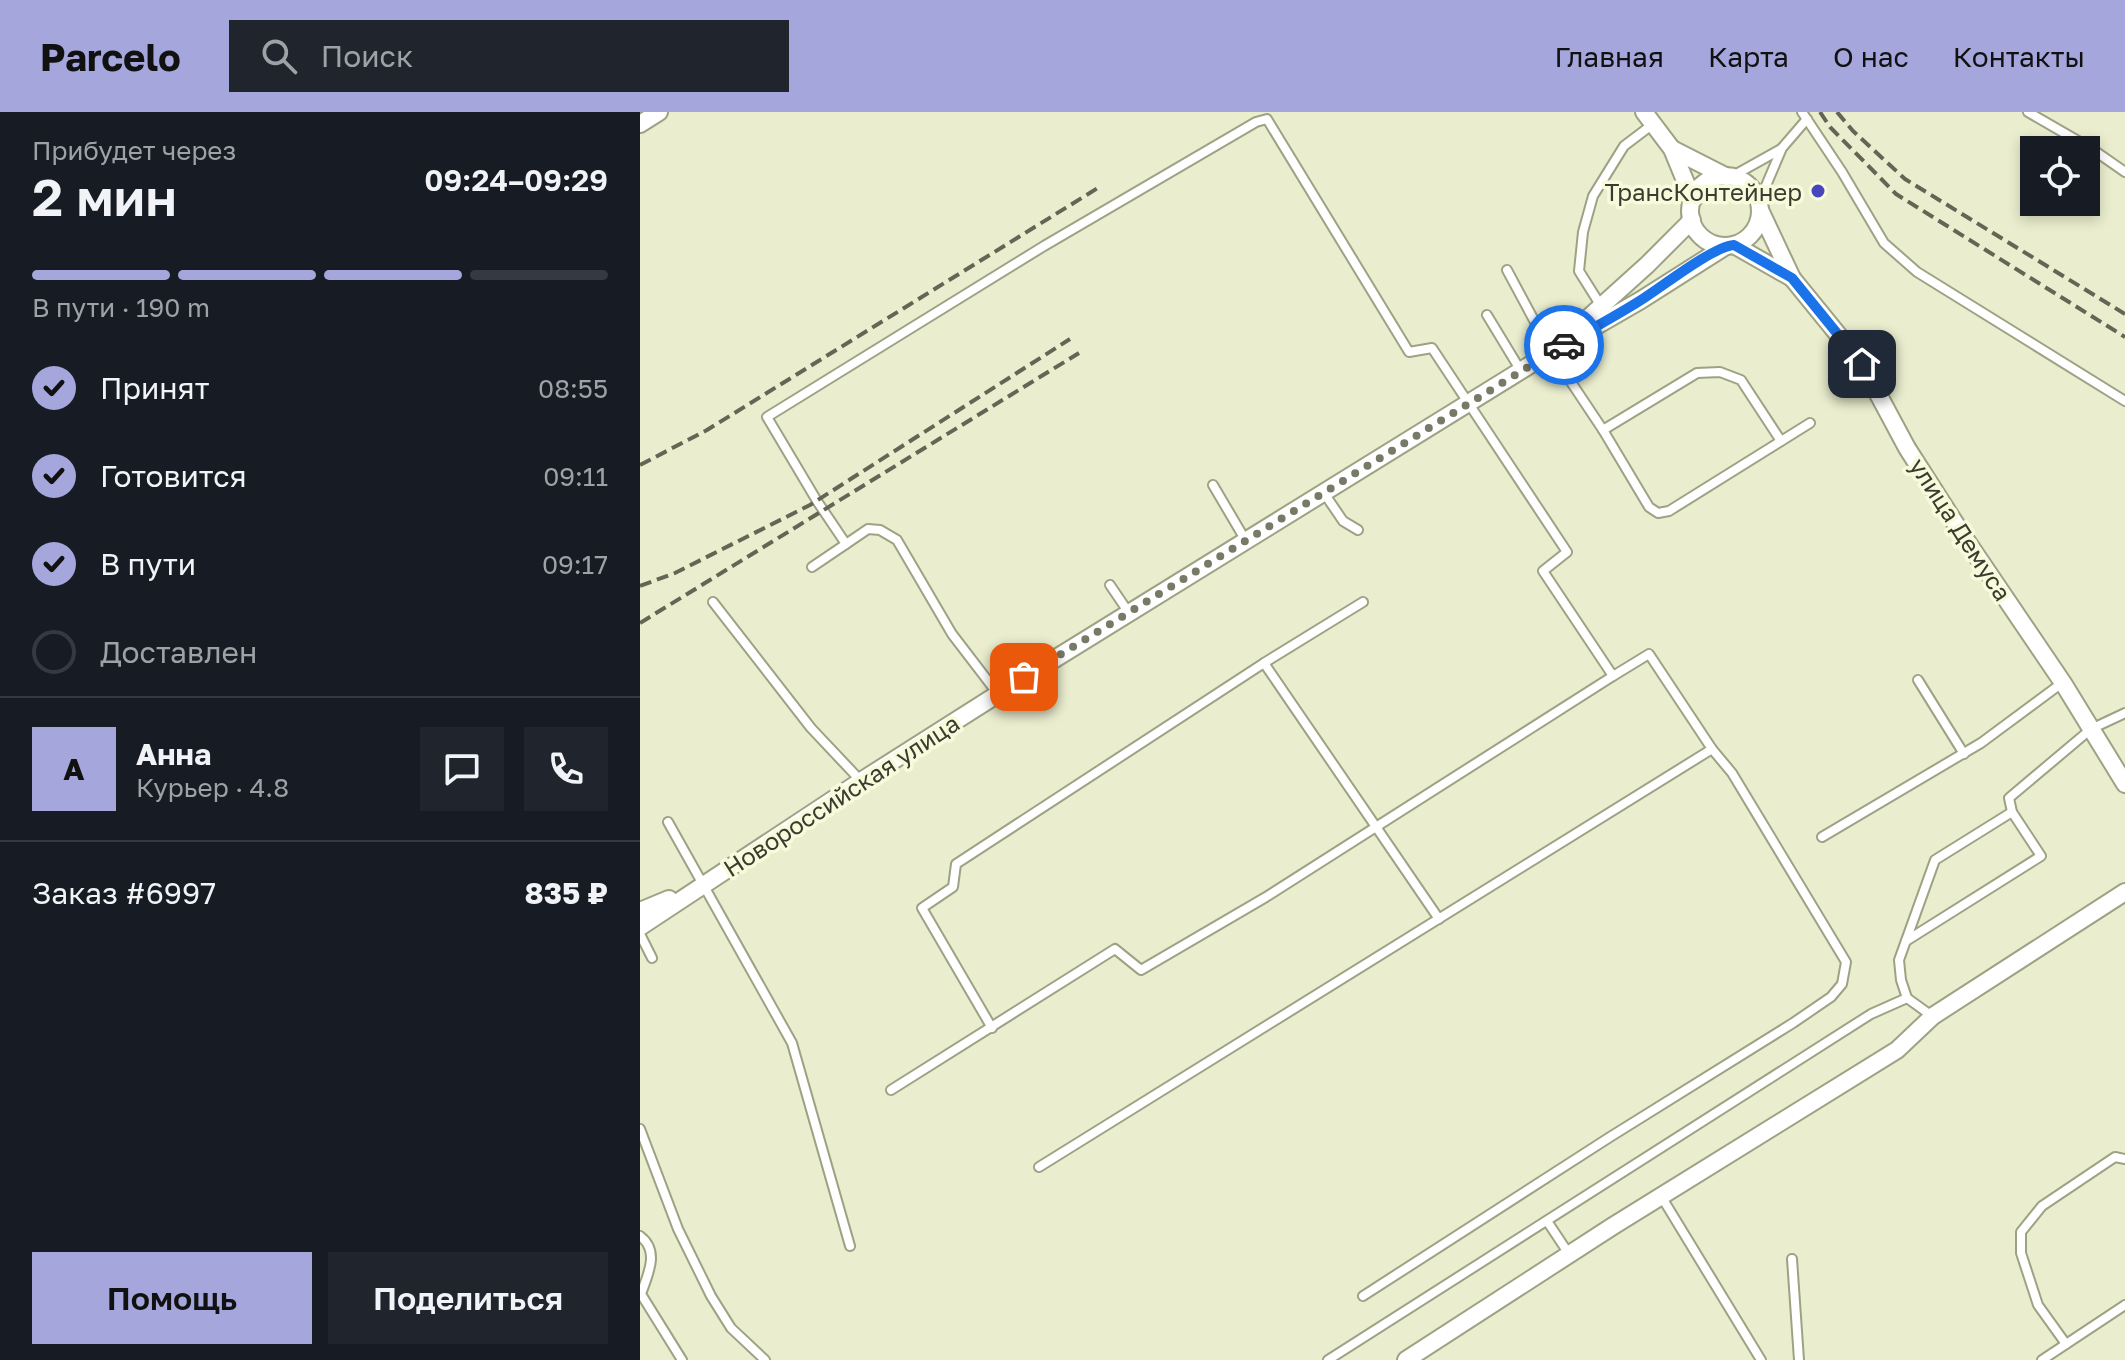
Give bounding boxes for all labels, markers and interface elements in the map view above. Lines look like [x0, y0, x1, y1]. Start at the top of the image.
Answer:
search box [229, 20, 789, 92]
text: Parcelo [40, 34, 181, 79]
icon: search [257, 34, 301, 78]
text: Поиск [321, 38, 413, 74]
text: Главная [1554, 40, 1664, 73]
text: Карта [1708, 40, 1789, 73]
text: О нас [1833, 40, 1909, 73]
text: Контакты [1953, 40, 2085, 73]
text: Прибудет через [32, 135, 236, 166]
map controls [2020, 136, 2100, 216]
button: locate [2020, 136, 2100, 216]
text: 09:24–09:29 [424, 162, 608, 198]
text: 2 мин [32, 165, 177, 227]
place label: ТрансКонтейнер [1604, 177, 1802, 206]
marker: ТрансКонтейнер [1809, 182, 1827, 200]
text: В пути · 190 m [32, 292, 210, 323]
courier [1524, 305, 1604, 385]
icon: car [1542, 323, 1586, 367]
pin [1828, 330, 1896, 398]
icon: home [1840, 342, 1884, 386]
icon: check [32, 366, 76, 410]
text: Принят [100, 370, 209, 406]
text: 08:55 [538, 373, 608, 404]
street label: улица Демуса [1904, 452, 2018, 606]
icon: check [32, 454, 76, 498]
text: Готовится [100, 458, 247, 494]
text: 09:11 [543, 461, 608, 492]
icon: check [32, 542, 76, 586]
text: В пути [100, 546, 196, 582]
text: 09:17 [542, 549, 608, 580]
text: Доставлен [100, 634, 257, 670]
pin [990, 643, 1058, 711]
icon: bag [1002, 655, 1046, 699]
street label: Новороссийская улица [718, 708, 964, 882]
button: chat [420, 727, 504, 811]
button: phone [524, 727, 608, 811]
text: Анна [136, 736, 211, 772]
text: А [63, 751, 85, 787]
text: Курьер · 4.8 [136, 772, 289, 803]
text: Заказ #6997 [32, 875, 216, 911]
text: 835 ₽ [524, 875, 608, 911]
button: Помощь [32, 1252, 312, 1344]
button: Поделиться [328, 1252, 608, 1344]

